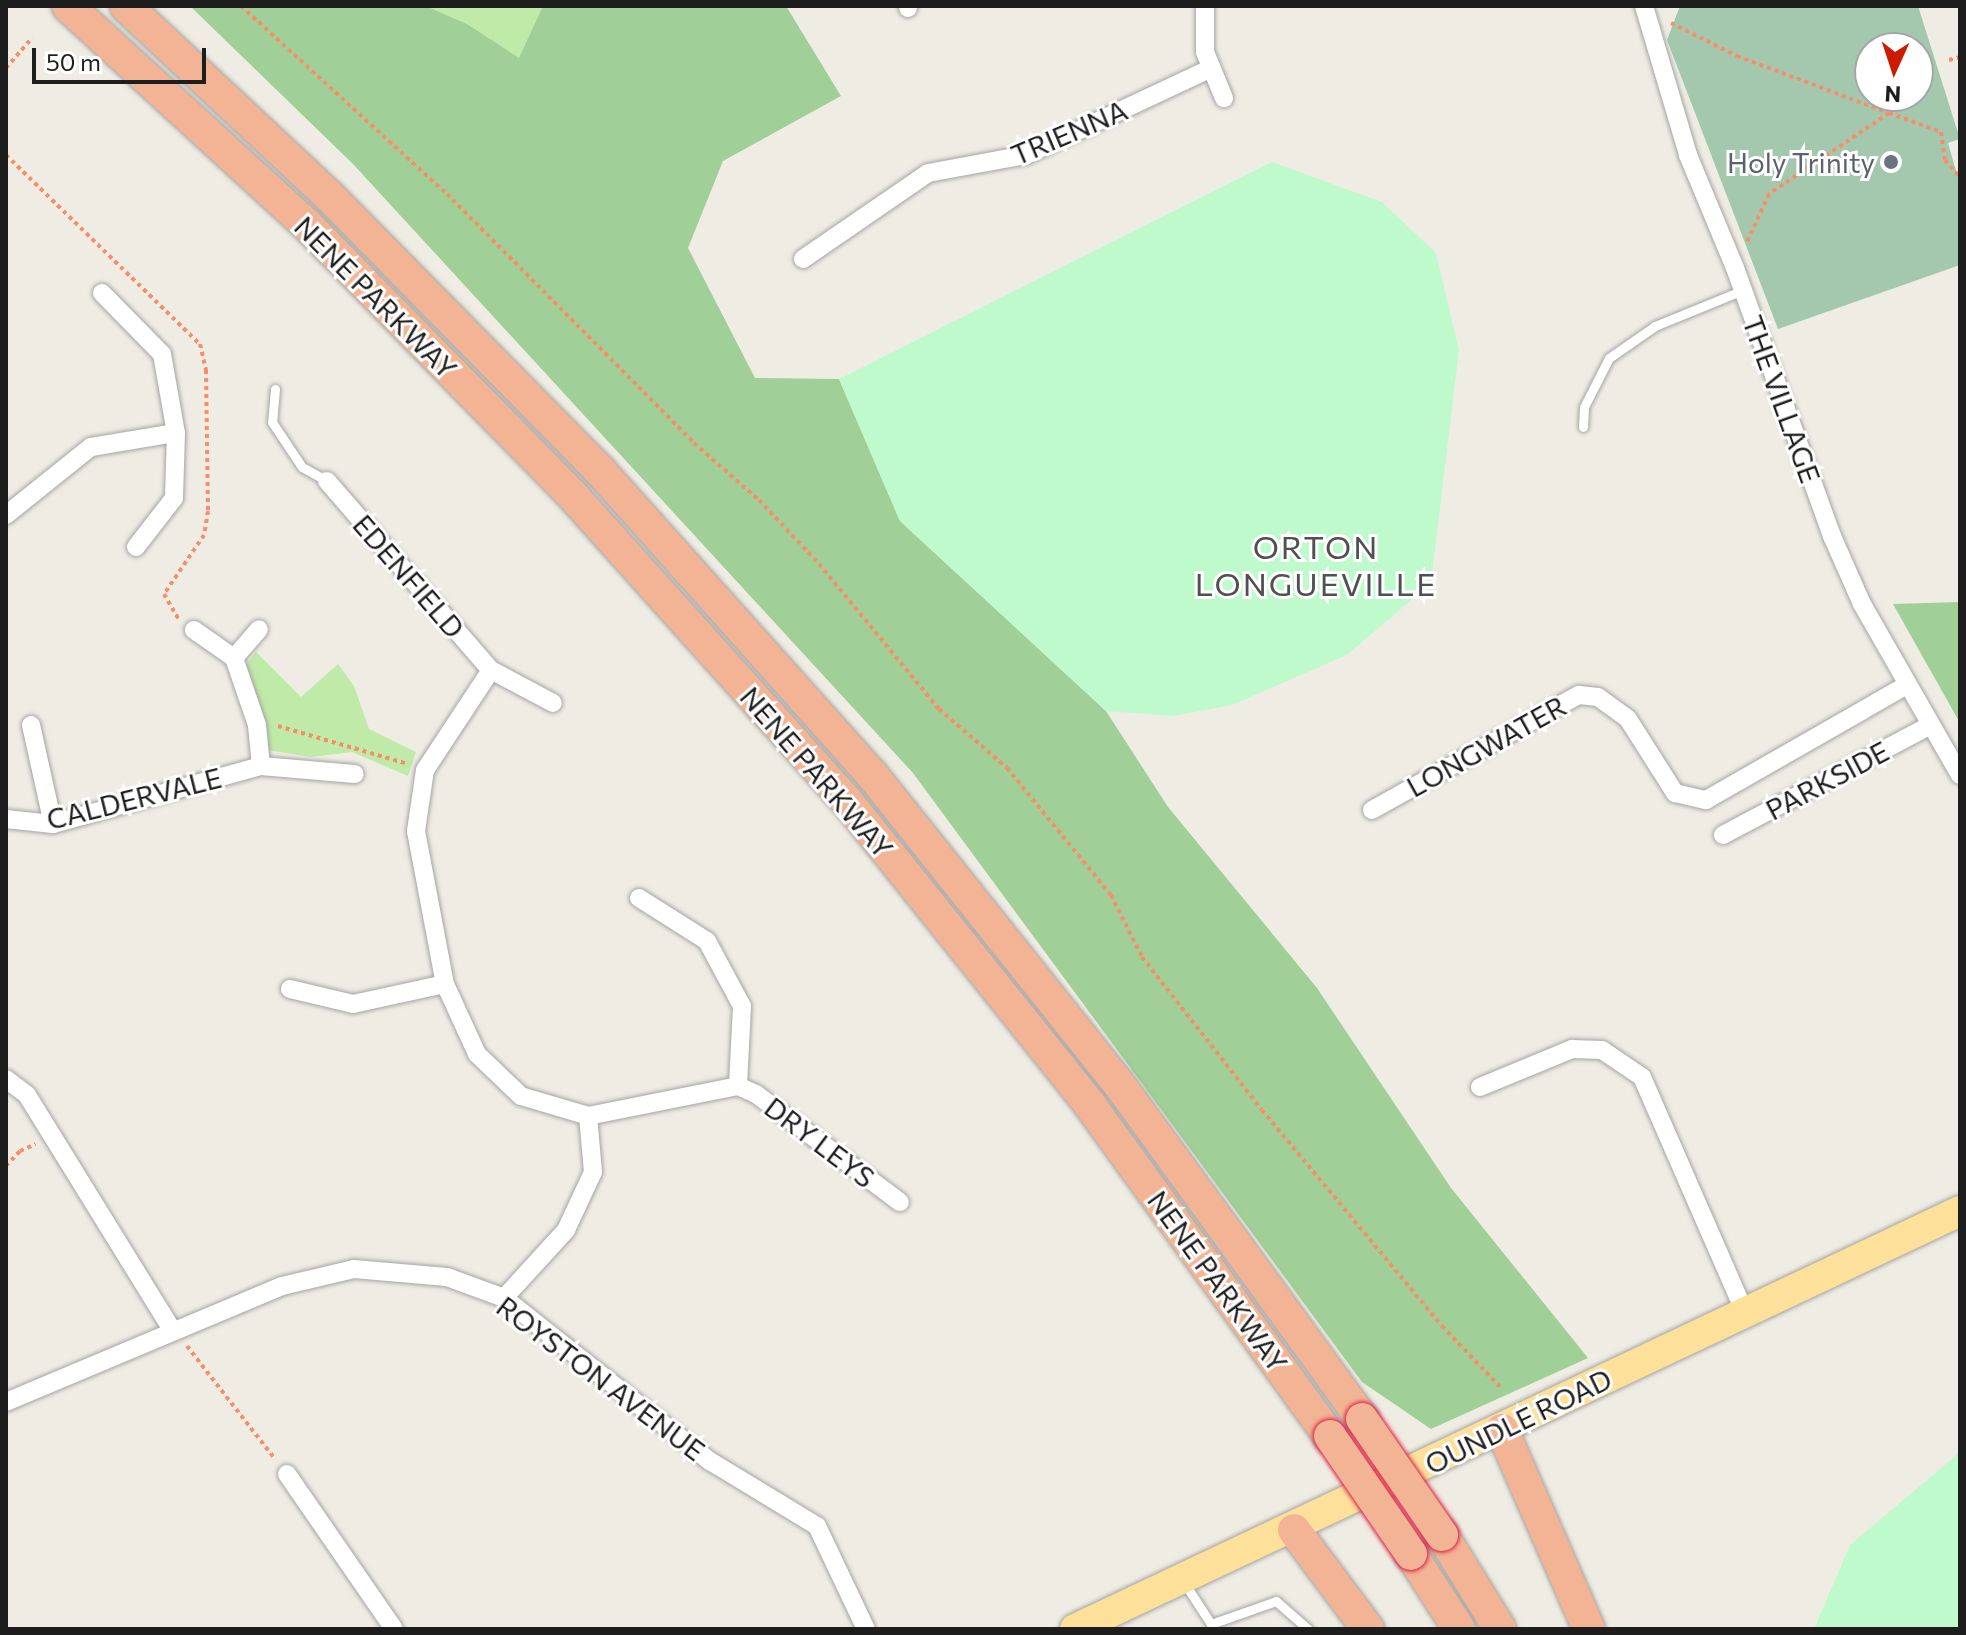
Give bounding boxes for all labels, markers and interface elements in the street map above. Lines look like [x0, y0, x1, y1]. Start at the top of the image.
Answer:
scale bar [36, 32, 210, 82]
north arrow [1854, 32, 1934, 112]
text: 50 m [46, 47, 101, 76]
text: N [1884, 81, 1902, 108]
street label: TRIENNA [1006, 93, 1132, 171]
place label: Holy Trinity [1727, 145, 1875, 179]
marker: Holy Trinity [1882, 153, 1900, 171]
street label: NENE PARKWAY [288, 209, 464, 385]
street label: THE VILLAGE [1736, 311, 1828, 487]
street label: EDENFIELD [346, 508, 472, 644]
district label: ORTON LONGUEVILLE [1195, 528, 1437, 603]
street label: NENE PARKWAY [734, 680, 900, 864]
street label: LONGWATER [1401, 688, 1571, 804]
street label: PARKSIDE [1760, 734, 1894, 826]
street label: CALDERVALE [43, 760, 225, 836]
street label: DRY LEYS [758, 1090, 882, 1194]
street label: NENE PARKWAY [1141, 1184, 1295, 1378]
street label: ROYSTON AVENUE [490, 1289, 712, 1467]
street label: OUNDLE ROAD [1419, 1361, 1617, 1481]

